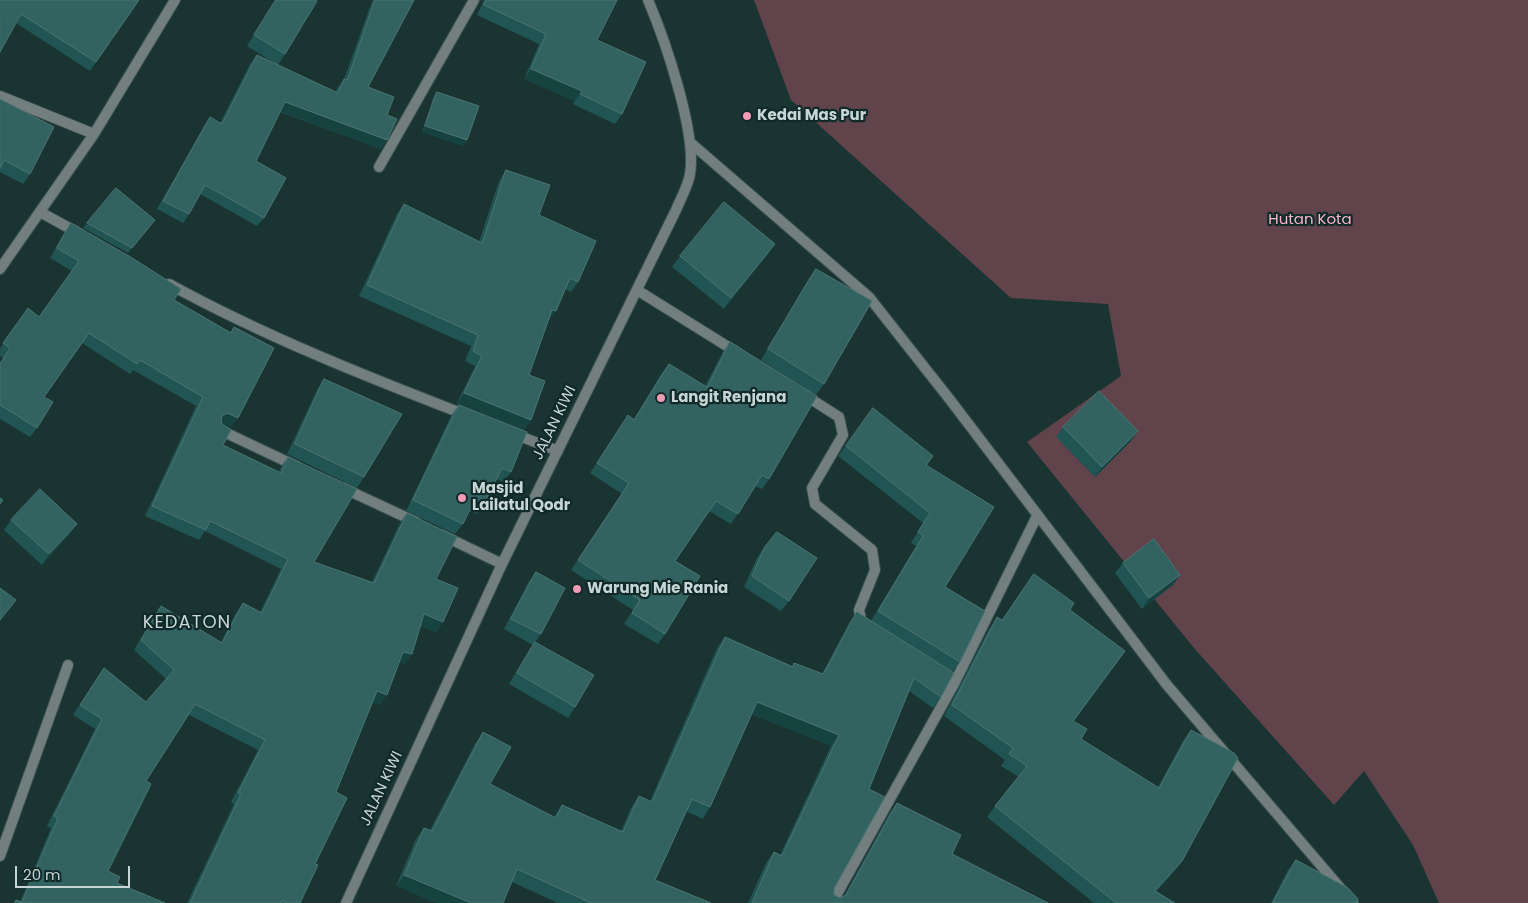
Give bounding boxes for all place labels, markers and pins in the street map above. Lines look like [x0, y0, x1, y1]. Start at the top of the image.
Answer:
place label: Kedai Mas Pur [757, 107, 866, 125]
marker: Kedai Mas Pur [741, 110, 753, 122]
place label: Langit Renjana [671, 389, 786, 407]
marker: Langit Renjana [655, 392, 667, 404]
place label: Masjid Lailatul Qodr [472, 480, 570, 515]
marker: Masjid Lailatul Qodr [456, 492, 468, 504]
place label: Warung Mie Rania [587, 580, 728, 598]
marker: Warung Mie Rania [571, 583, 583, 595]

